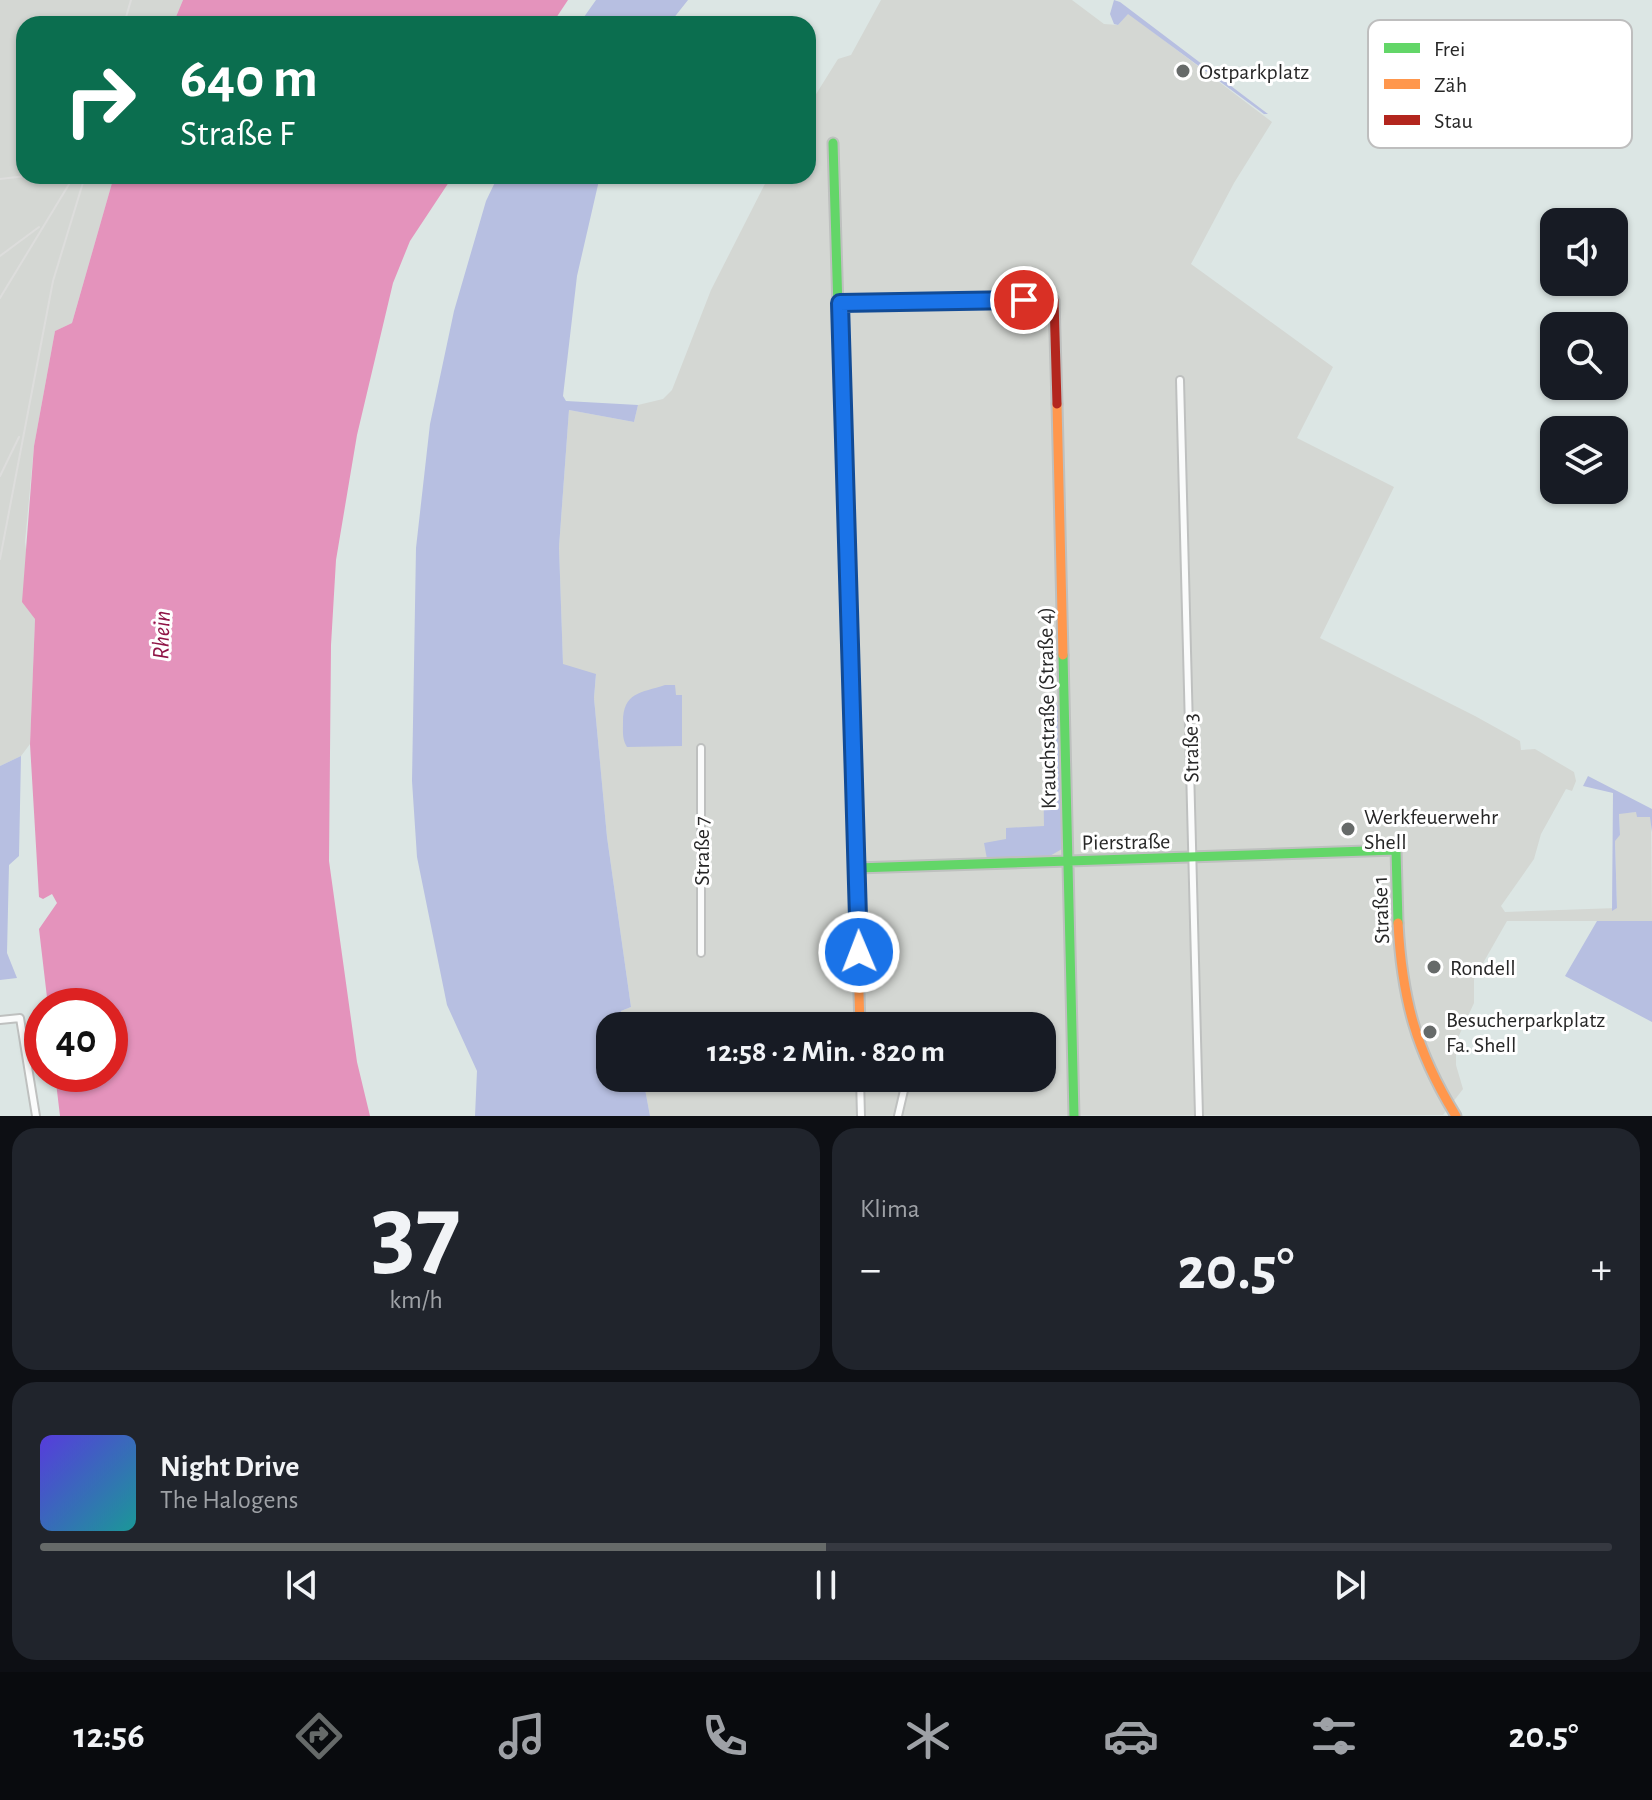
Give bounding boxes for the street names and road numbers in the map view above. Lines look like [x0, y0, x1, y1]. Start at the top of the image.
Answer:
street label: Krauchstraße (Straße 4) [1034, 607, 1060, 809]
street label: Straße 3 [1179, 713, 1203, 783]
street label: Straße 7 [691, 816, 713, 886]
street label: Pierstraße [1082, 830, 1170, 854]
street label: Straße 1 [1369, 876, 1393, 944]

